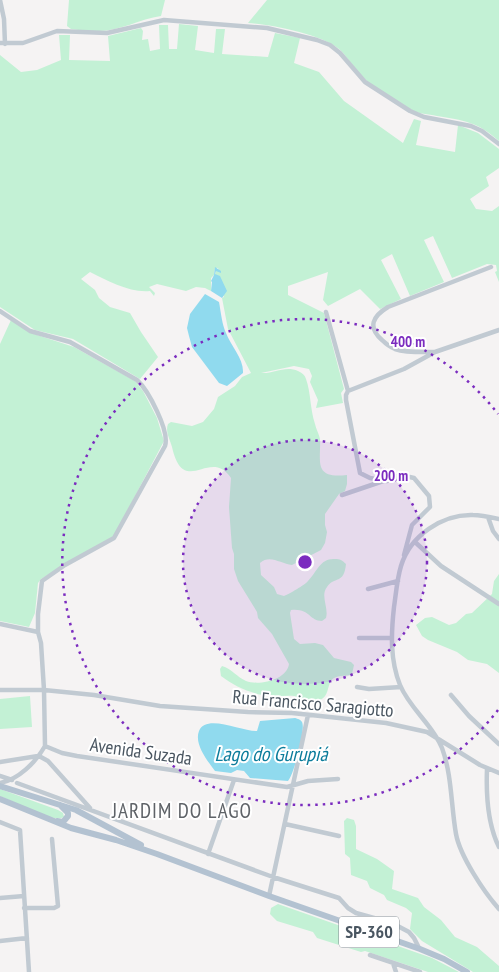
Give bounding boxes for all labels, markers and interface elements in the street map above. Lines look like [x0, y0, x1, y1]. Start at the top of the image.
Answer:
text: 400 m [391, 332, 425, 351]
text: 200 m [374, 466, 408, 485]
centre of rings [296, 553, 314, 571]
street label: Rua Francisco Saragiotto [231, 684, 395, 722]
street label: Avenida Suzada [89, 732, 193, 770]
water label: Lago do Gurupiá [215, 741, 329, 767]
district label: JARDIM DO LAGO [111, 797, 252, 824]
road number: SP-360 [339, 916, 399, 948]

